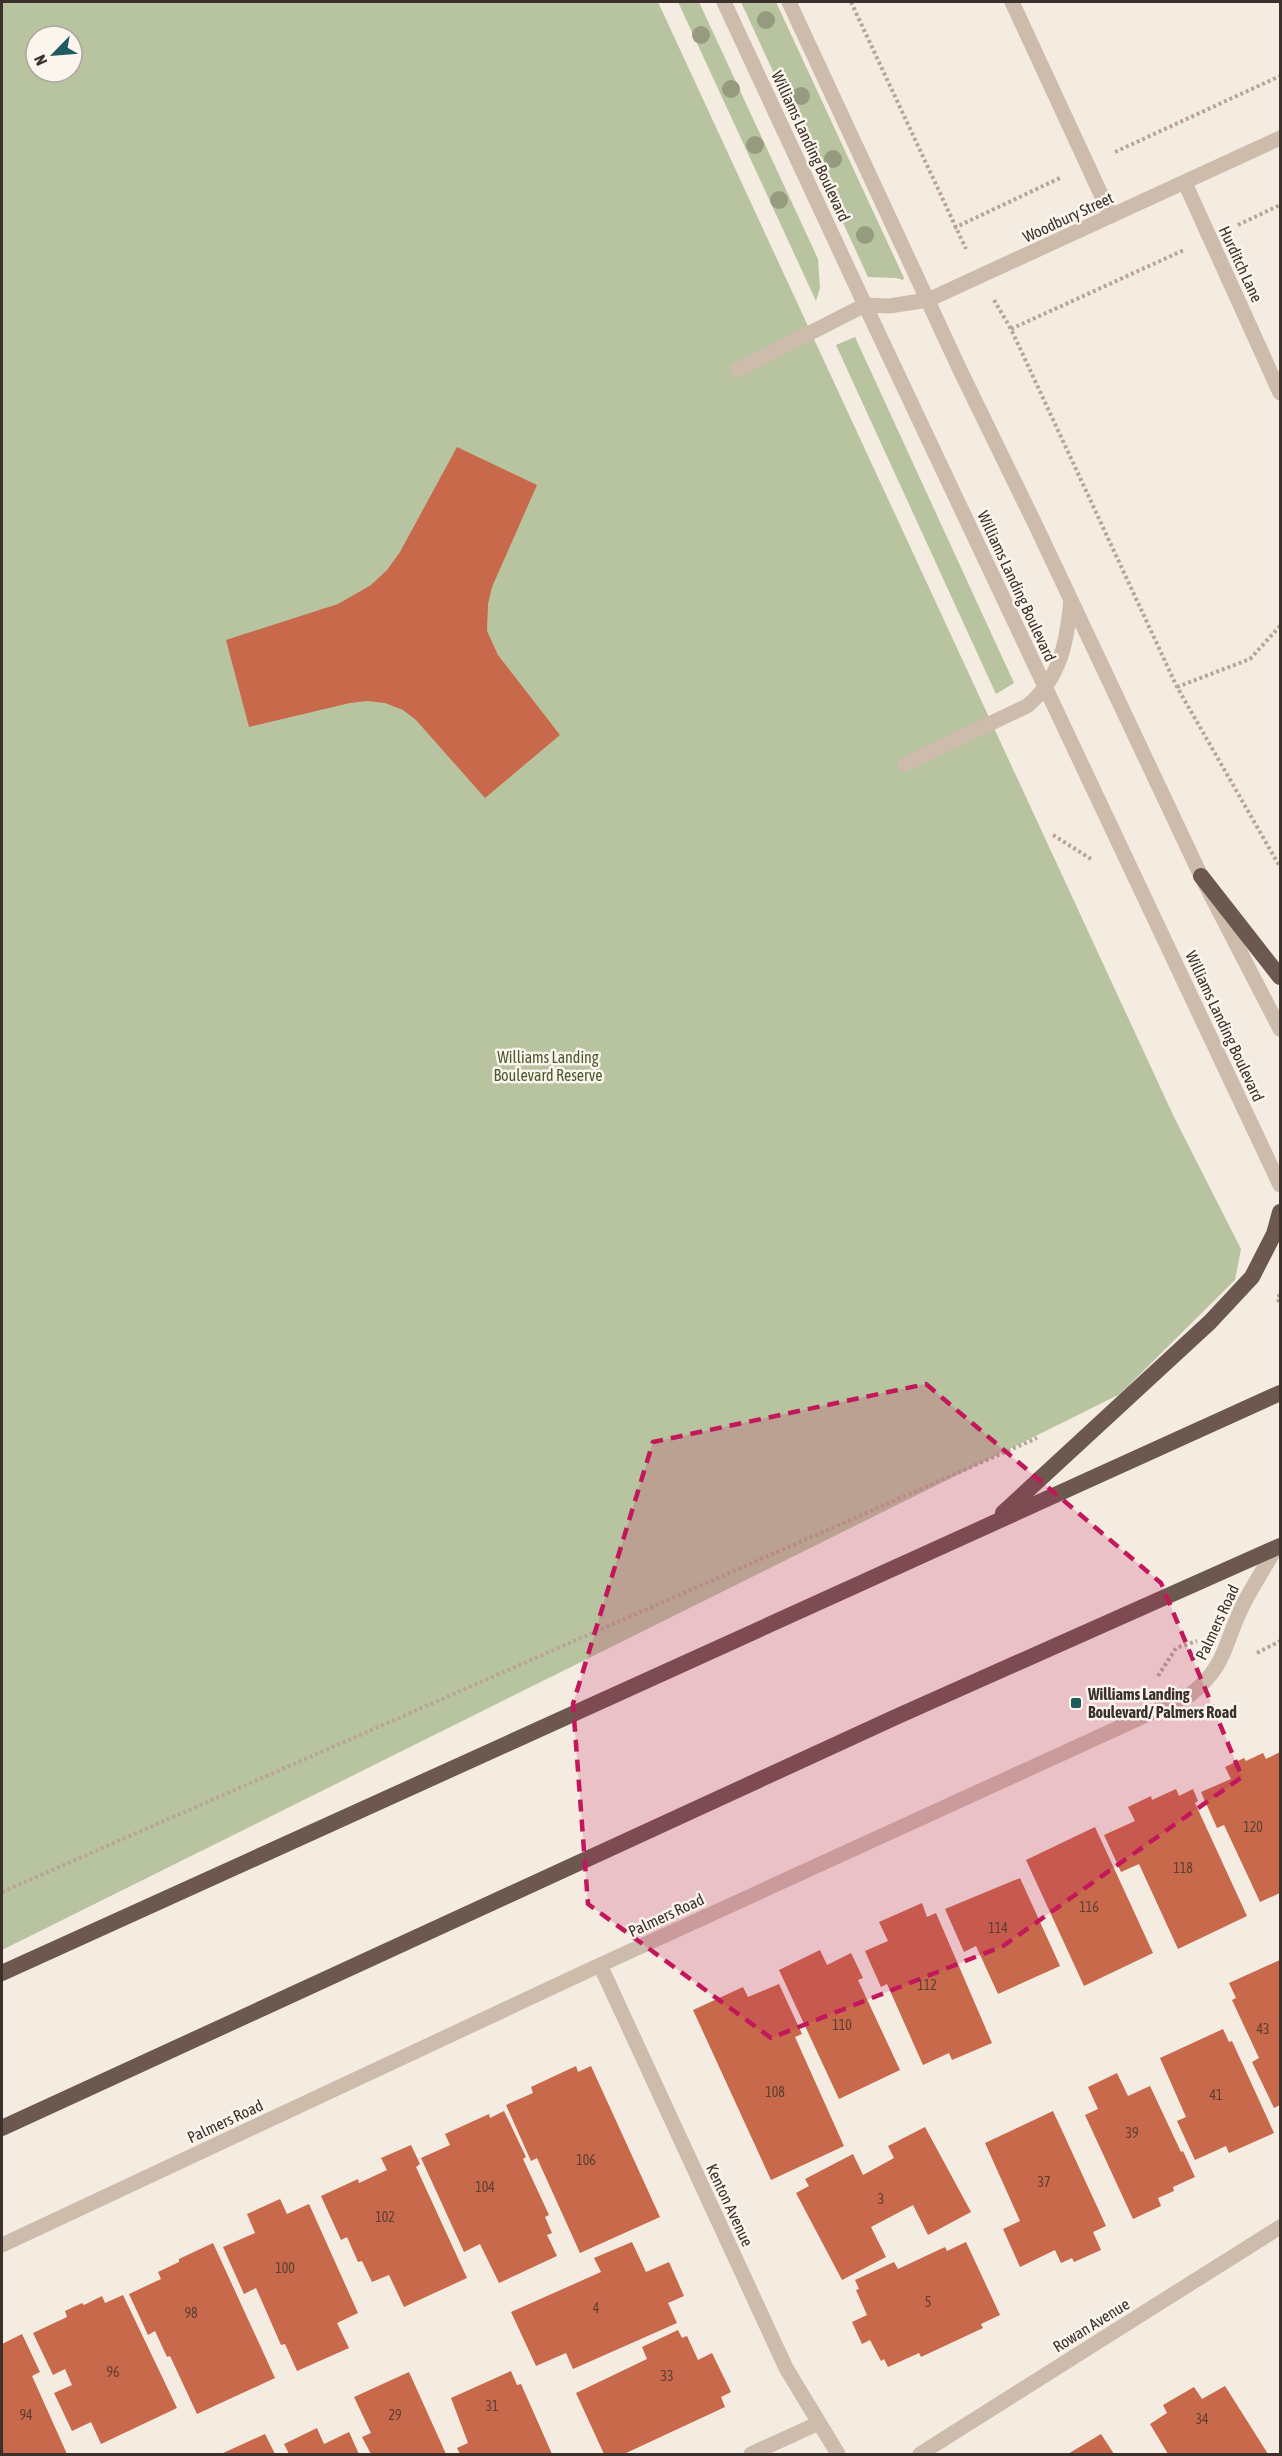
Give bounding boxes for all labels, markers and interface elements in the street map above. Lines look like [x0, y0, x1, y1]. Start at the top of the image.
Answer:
north arrow [24, 24, 84, 84]
text: N [30, 52, 51, 68]
street label: Williams Landing Boulevard [767, 68, 854, 225]
street label: Woodbury Street [1020, 188, 1117, 247]
street label: Hurditch Lane [1216, 223, 1266, 305]
street label: Williams Landing Boulevard [973, 508, 1060, 665]
street label: Williams Landing Boulevard [1181, 948, 1268, 1105]
park label: Williams Landing Boulevard Reserve [494, 1048, 602, 1084]
street label: Palmers Road [1192, 1581, 1242, 1663]
place label: Williams Landing Boulevard/ Palmers Road [1087, 1685, 1237, 1721]
marker: Williams Landing Boulevard/ Palmers Road [1069, 1696, 1083, 1710]
house number: 120 [1243, 1819, 1263, 1835]
house number: 118 [1173, 1860, 1193, 1876]
street label: Palmers Road [625, 1890, 707, 1940]
house number: 116 [1079, 1899, 1099, 1915]
house number: 114 [988, 1920, 1008, 1936]
house number: 112 [917, 1977, 937, 1993]
house number: 110 [832, 2017, 852, 2033]
house number: 43 [1256, 2021, 1270, 2037]
house number: 108 [765, 2084, 785, 2100]
house number: 41 [1209, 2087, 1223, 2103]
street label: Palmers Road [184, 2096, 266, 2146]
house number: 39 [1125, 2125, 1139, 2141]
house number: 106 [576, 2152, 596, 2168]
street label: Kenton Avenue [703, 2161, 757, 2249]
house number: 37 [1037, 2174, 1051, 2190]
house number: 104 [475, 2179, 495, 2195]
house number: 3 [878, 2191, 884, 2207]
house number: 102 [375, 2209, 395, 2225]
house number: 100 [275, 2260, 295, 2276]
house number: 5 [925, 2294, 931, 2310]
street label: Rowan Avenue [1050, 2294, 1132, 2356]
house number: 4 [593, 2300, 600, 2316]
house number: 98 [184, 2305, 198, 2321]
house number: 96 [106, 2364, 120, 2380]
house number: 33 [660, 2368, 674, 2384]
house number: 31 [485, 2398, 499, 2414]
house number: 94 [19, 2407, 33, 2423]
house number: 29 [388, 2407, 402, 2423]
house number: 34 [1195, 2411, 1209, 2427]

